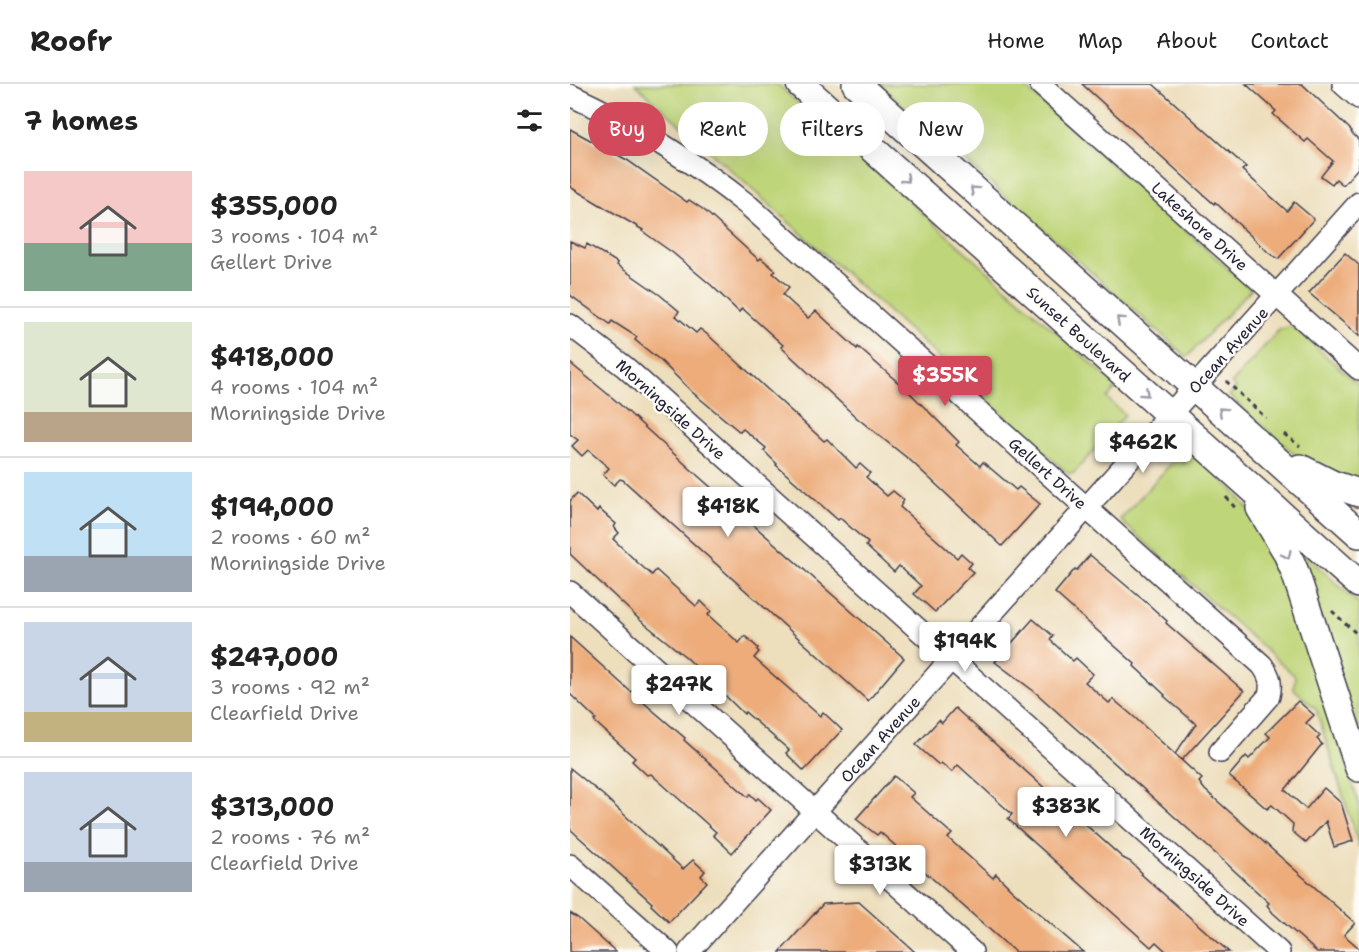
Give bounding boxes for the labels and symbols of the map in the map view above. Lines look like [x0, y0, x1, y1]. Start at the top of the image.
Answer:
one-way arrow [899, 172, 910, 183]
street label: Lakeshore Drive [1147, 177, 1253, 275]
one-way arrow [971, 186, 981, 197]
street label: Sunset Boulevard [1022, 282, 1135, 387]
street label: Ocean Avenue [1184, 303, 1273, 398]
one-way arrow [1116, 316, 1126, 327]
street label: Morningside Drive [611, 354, 730, 464]
pin: $355K [903, 356, 987, 407]
one-way arrow [1138, 386, 1149, 397]
one-way arrow [1218, 407, 1228, 418]
pin: $462K [1101, 423, 1185, 474]
street label: Gellert Drive [1004, 433, 1091, 514]
pin: $418K [686, 487, 770, 538]
one-way arrow [1280, 548, 1292, 559]
pin: $194K [923, 622, 1007, 673]
pin: $247K [637, 665, 721, 716]
street label: Ocean Avenue [836, 692, 925, 787]
pin: $383K [1024, 787, 1108, 838]
street label: Morningside Drive [1135, 821, 1254, 931]
pin: $313K [838, 845, 922, 896]

